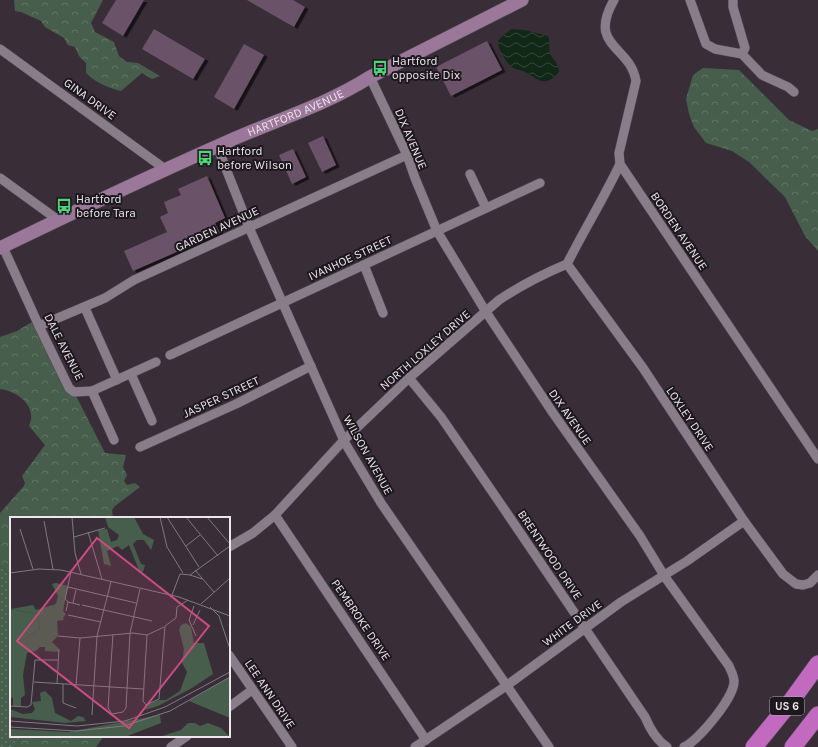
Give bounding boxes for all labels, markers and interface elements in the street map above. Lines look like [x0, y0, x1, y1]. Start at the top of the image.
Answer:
place label: Hartford opposite Dix [392, 54, 460, 82]
bus stop icon: Hartford opposite Dix [371, 59, 389, 77]
street label: GINA DRIVE [61, 75, 119, 123]
street label: HARTFORD AVENUE [245, 86, 346, 139]
street label: DIX AVENUE [392, 106, 430, 172]
place label: Hartford before Wilson [217, 144, 292, 172]
bus stop icon: Hartford before Wilson [196, 149, 214, 167]
street label: BORDEN AVENUE [648, 189, 710, 273]
place label: Hartford before Tara [76, 192, 136, 220]
bus stop icon: Hartford before Tara [55, 197, 73, 215]
street label: GARDEN AVENUE [173, 204, 261, 254]
street label: IVANHOE STREET [306, 233, 394, 283]
street label: NORTH LOXLEY DRIVE [377, 307, 473, 393]
street label: DALE AVENUE [41, 311, 87, 383]
street label: JASPER STREET [181, 373, 261, 421]
street label: LOXLEY DRIVE [663, 384, 717, 454]
street label: DIX AVENUE [546, 386, 594, 448]
street label: WILSON AVENUE [340, 413, 396, 497]
street label: BRENTWOOD DRIVE [515, 508, 585, 602]
inset map [10, 517, 230, 737]
street label: PEMBROKE DRIVE [329, 577, 393, 663]
street label: WHITE DRIVE [540, 597, 604, 649]
street label: LEE ANN DRIVE [242, 657, 298, 731]
road number: US 6 [770, 697, 804, 715]

